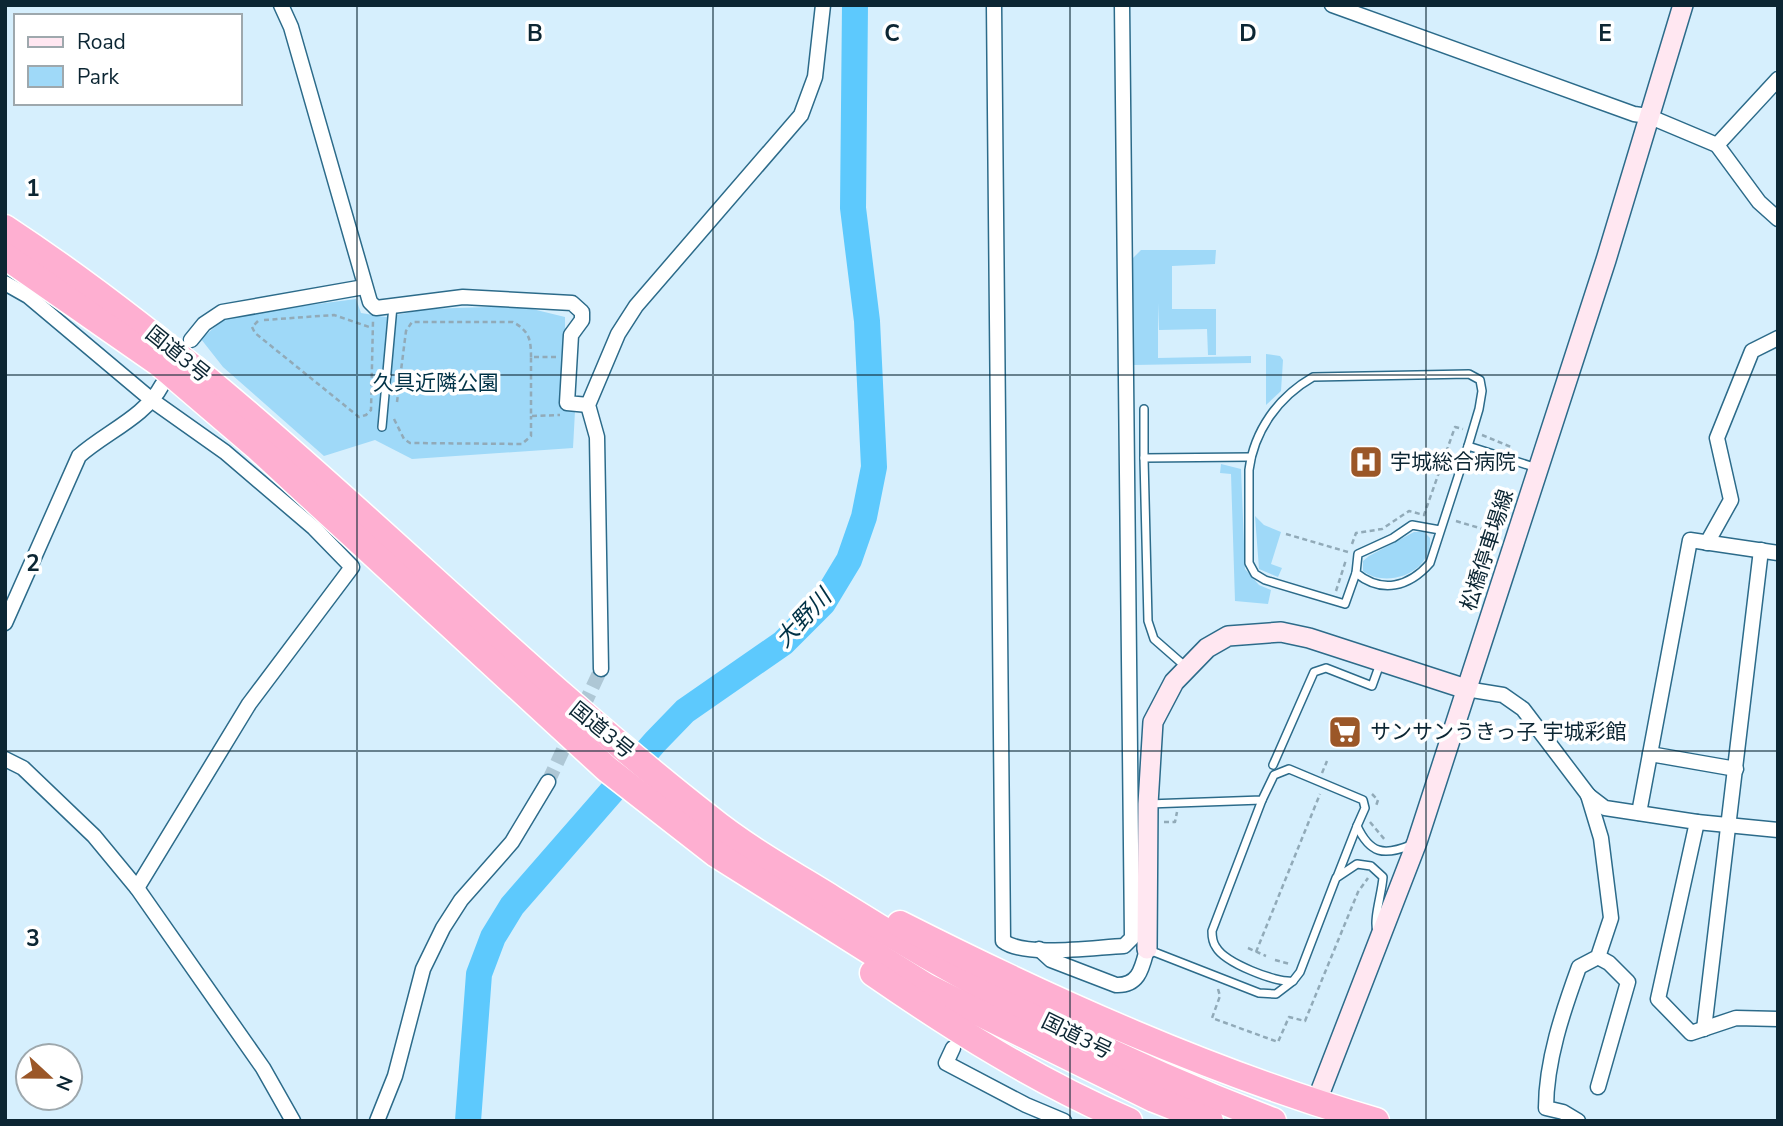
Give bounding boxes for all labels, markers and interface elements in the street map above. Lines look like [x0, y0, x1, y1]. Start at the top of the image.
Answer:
legend [14, 14, 242, 105]
text: B [527, 18, 543, 49]
text: C [884, 18, 900, 49]
text: D [1239, 18, 1257, 49]
text: E [1598, 18, 1612, 49]
text: Road [77, 28, 126, 56]
text: Park [77, 63, 119, 91]
text: 1 [26, 173, 40, 204]
street label: 国道3号 [140, 319, 216, 389]
park label: 久具近隣公園 [373, 369, 499, 397]
hospital icon: 宇城総合病院 [1347, 443, 1385, 481]
place label: 宇城総合病院 [1390, 448, 1516, 476]
street label: 松橋停車場線 [1454, 486, 1520, 614]
text: 2 [26, 548, 40, 579]
water label: 大野川 [769, 580, 840, 654]
street label: 国道3号 [564, 695, 640, 765]
supermarket icon: サンサンうきっ子 宇城彩館 [1326, 713, 1364, 751]
place label: サンサンうきっ子 宇城彩館 [1370, 718, 1627, 746]
text: 3 [26, 923, 40, 954]
street label: 国道3号 [1037, 1007, 1117, 1065]
north arrow [14, 1042, 84, 1112]
text: N [49, 1072, 79, 1094]

